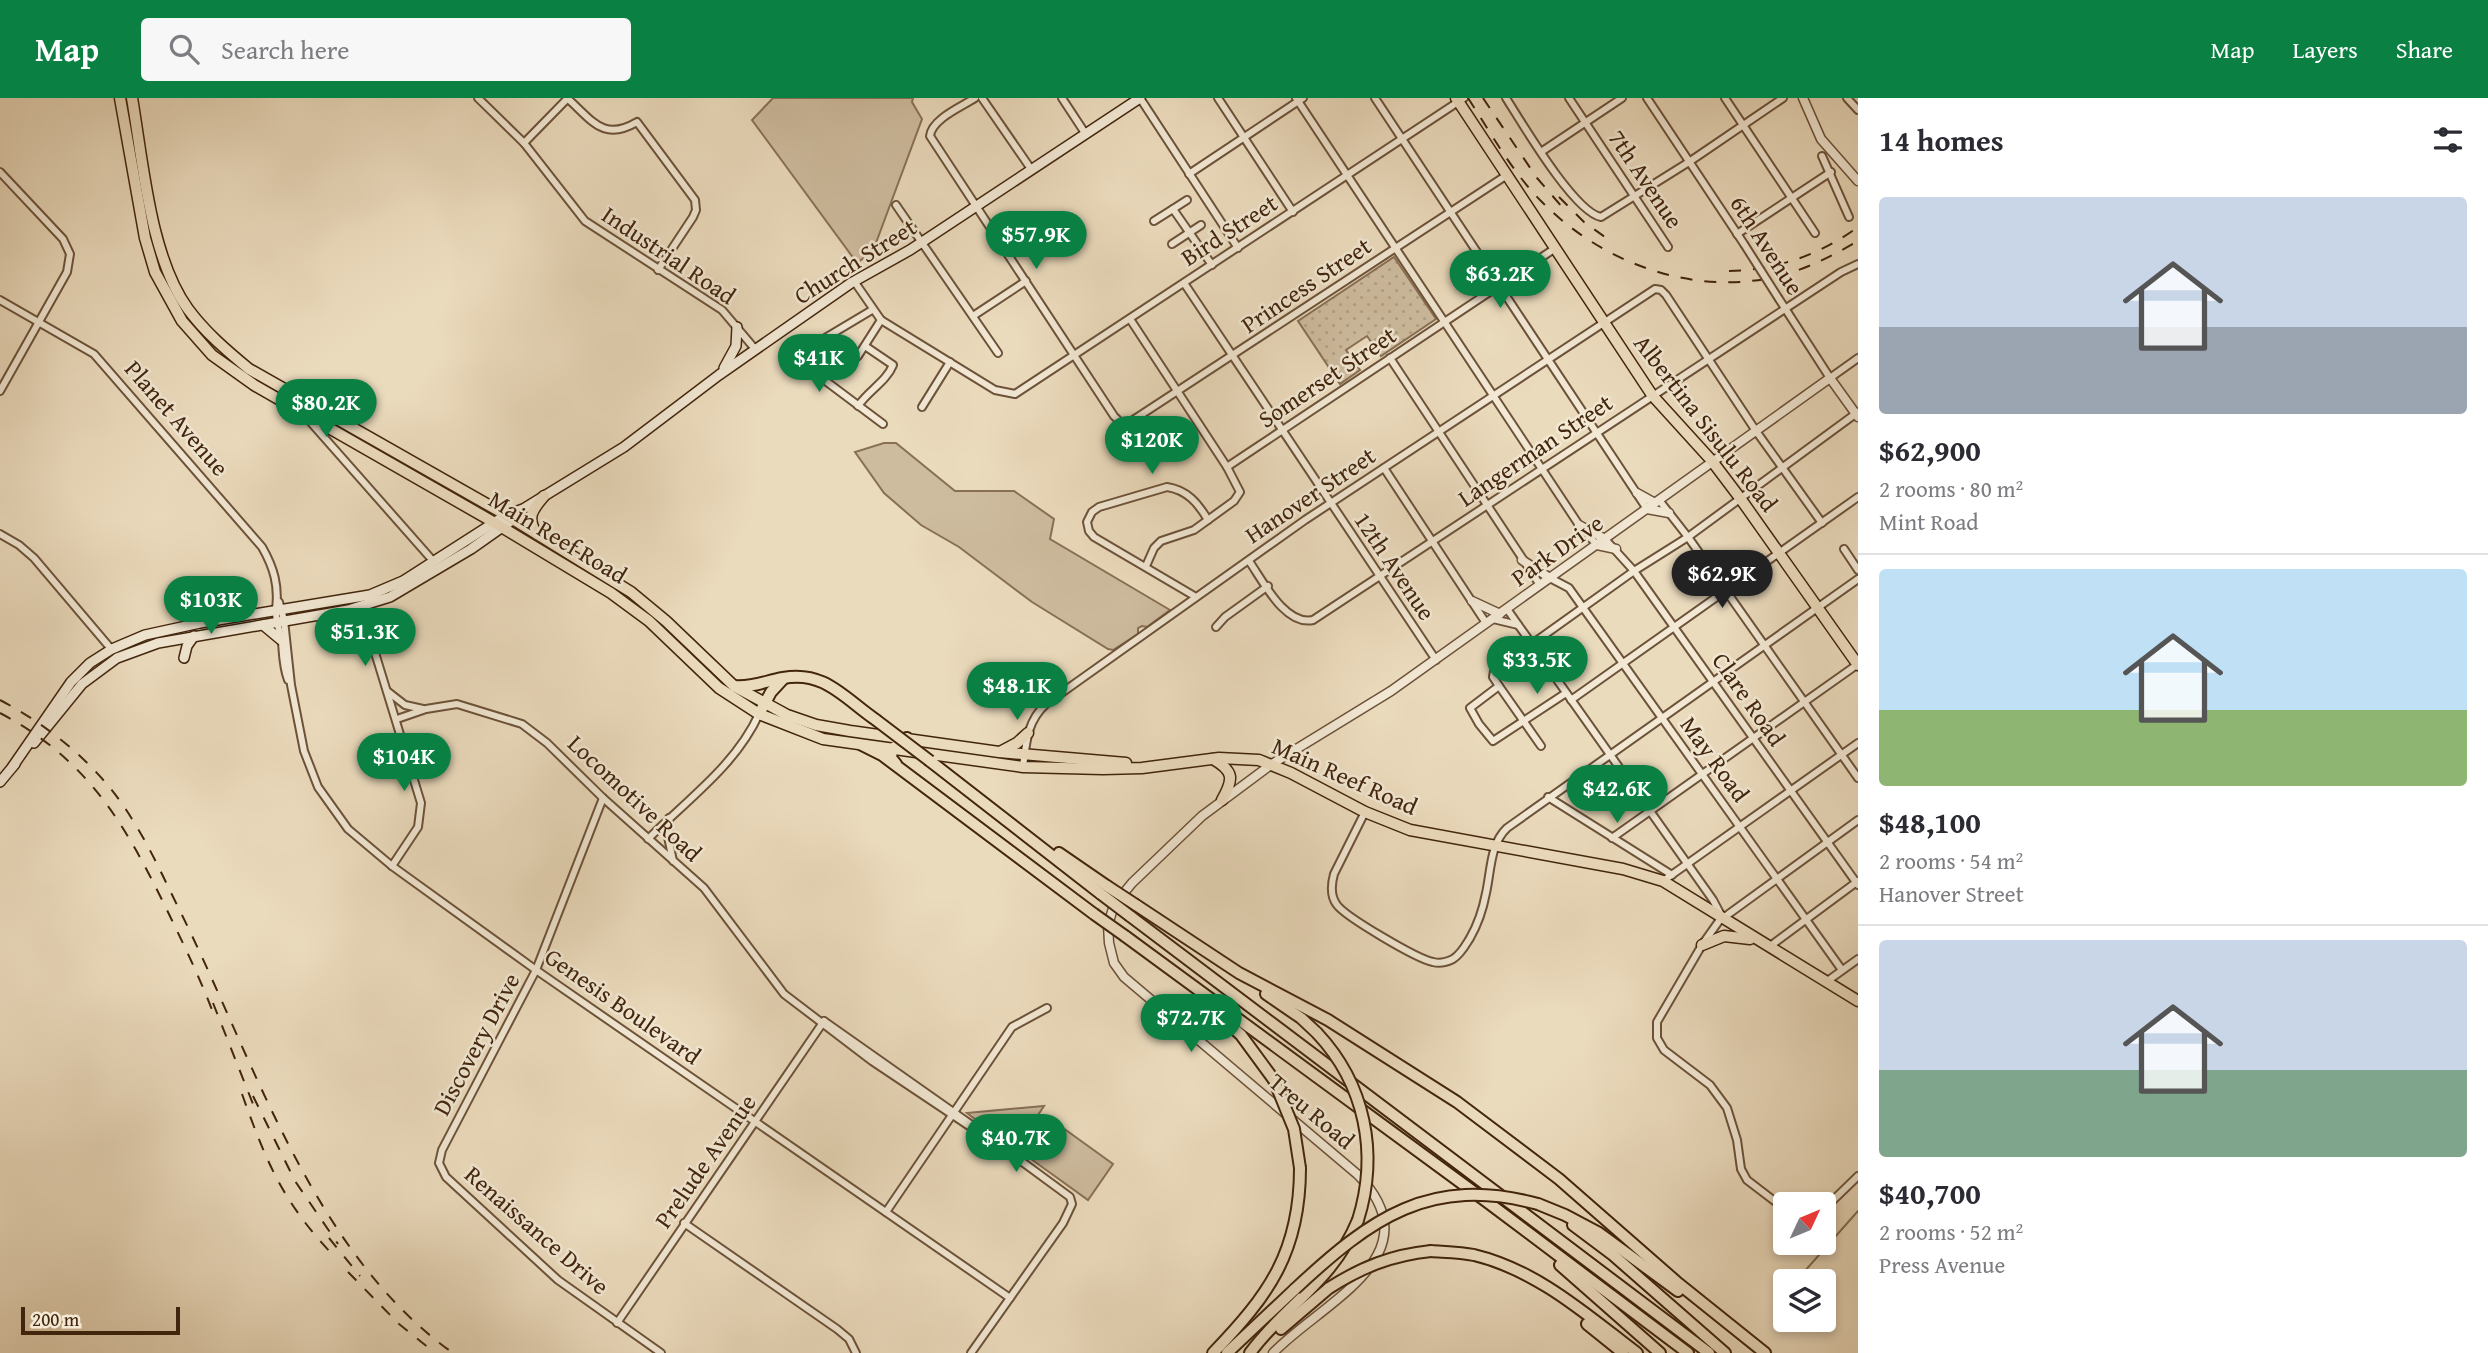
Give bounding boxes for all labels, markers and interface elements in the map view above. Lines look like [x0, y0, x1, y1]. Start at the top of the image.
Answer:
search box [141, 18, 631, 81]
text: Map [35, 25, 99, 73]
icon: search [165, 30, 203, 68]
text: Search here [221, 30, 349, 69]
text: Map [2211, 32, 2254, 67]
text: Layers [2292, 32, 2358, 67]
text: Share [2396, 32, 2453, 67]
text: 14 homes [1879, 118, 2004, 162]
icon: filters [2429, 121, 2467, 159]
street label: 7th Avenue [1600, 123, 1692, 235]
street label: Bird Street [1174, 185, 1285, 274]
street label: 6th Avenue [1722, 188, 1812, 302]
street label: Industrial Road [595, 197, 743, 313]
street label: Church Street [787, 209, 924, 313]
pin: $57.9K [979, 212, 1093, 271]
text: $57.9K [1002, 217, 1070, 250]
street label: Princess Street [1234, 228, 1378, 341]
icon: home [2110, 243, 2236, 369]
pin: $63.2K [1443, 250, 1557, 310]
text: $63.2K [1466, 256, 1534, 289]
street label: Somerset Street [1251, 317, 1404, 436]
street label: Albertina Sisulu Road [1626, 327, 1787, 519]
pin: $41K [778, 334, 860, 394]
text: $41K [794, 340, 844, 373]
street label: Planet Avenue [117, 352, 237, 484]
pin: $80.2K [269, 380, 383, 439]
text: $80.2K [292, 385, 360, 418]
street label: Langerman Street [1451, 385, 1620, 515]
pin: $120K [1103, 416, 1201, 476]
text: $120K [1121, 422, 1183, 455]
text: $62,900 [1879, 428, 1981, 472]
street label: Hanover Street [1238, 438, 1383, 552]
text: 2 rooms · 80 m² [1879, 472, 2023, 505]
street label: Main Reef Road [482, 482, 634, 592]
street label: 12th Avenue [1346, 505, 1444, 627]
street label: Park Drive [1504, 505, 1610, 595]
text: Mint Road [1879, 505, 1979, 538]
pin: $62.9K [1665, 550, 1779, 610]
text: $62.9K [1688, 556, 1756, 589]
pin: $103K [162, 576, 260, 636]
text: $103K [180, 582, 242, 615]
pin: $51.3K [308, 608, 422, 668]
text: $51.3K [331, 614, 399, 647]
icon: home [2110, 615, 2236, 741]
pin: $33.5K [1480, 636, 1594, 696]
text: $33.5K [1503, 642, 1571, 675]
street label: Clare Road [1704, 645, 1794, 753]
pin: $48.1K [960, 662, 1074, 722]
text: $48.1K [983, 668, 1051, 701]
street label: May Road [1672, 709, 1758, 809]
street label: Locomotive Road [560, 727, 710, 870]
street label: Main Reef Road [1267, 728, 1424, 824]
pin: $104K [355, 734, 453, 793]
text: $104K [373, 739, 435, 772]
pin: $42.6K [1560, 766, 1674, 825]
text: $42.6K [1583, 771, 1651, 804]
text: $48,100 [1879, 800, 1981, 844]
text: 2 rooms · 54 m² [1879, 844, 2023, 877]
text: Hanover Street [1879, 877, 2024, 910]
street label: Genesis Boulevard [538, 939, 708, 1073]
street label: Discovery Drive [424, 967, 528, 1121]
icon: home [2110, 986, 2236, 1112]
pin: $72.7K [1134, 995, 1248, 1054]
text: $72.7K [1157, 1000, 1225, 1033]
street label: Treu Road [1261, 1065, 1363, 1158]
street label: Prelude Avenue [646, 1087, 764, 1235]
pin: $40.7K [959, 1114, 1073, 1174]
text: $40.7K [982, 1120, 1050, 1153]
street label: Renaissance Drive [457, 1157, 617, 1303]
text: $40,700 [1879, 1171, 1981, 1215]
north arrow [1773, 1192, 1836, 1255]
map controls [1773, 1192, 1836, 1332]
text: 2 rooms · 52 m² [1879, 1215, 2023, 1248]
text: Press Avenue [1879, 1248, 2005, 1281]
button: layers [1773, 1269, 1836, 1332]
scale bar [21, 1304, 180, 1336]
text: 200 m [32, 1305, 79, 1333]

